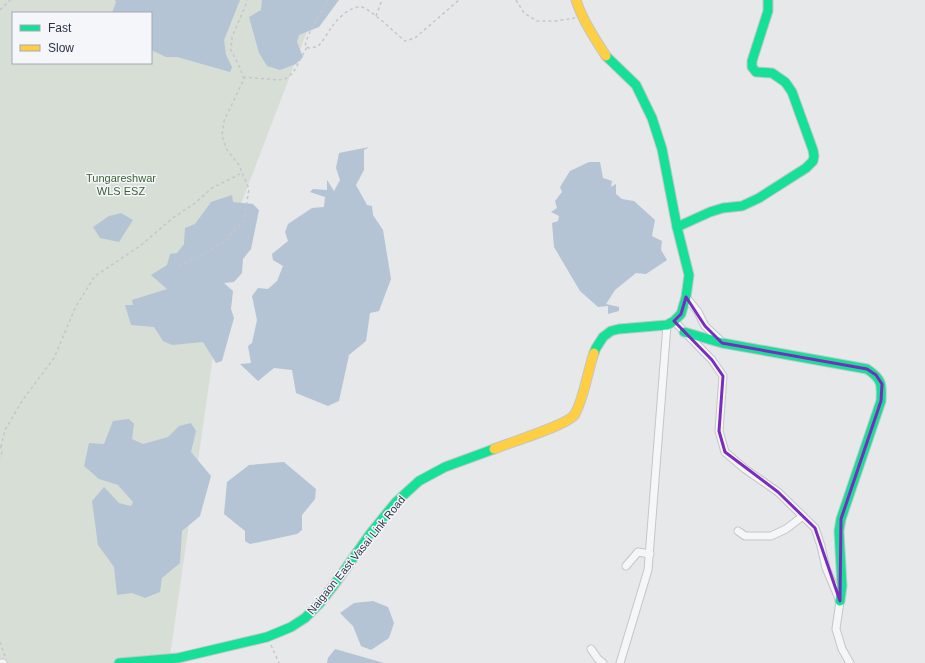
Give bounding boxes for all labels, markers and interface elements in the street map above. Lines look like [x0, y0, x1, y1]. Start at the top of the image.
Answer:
legend [12, 12, 152, 64]
text: Fast [48, 21, 72, 35]
text: Slow [48, 41, 74, 55]
park label: Tungareshwar WLS ESZ [86, 172, 156, 197]
street label: Naigaon East Vasai Link Road [305, 494, 407, 616]

